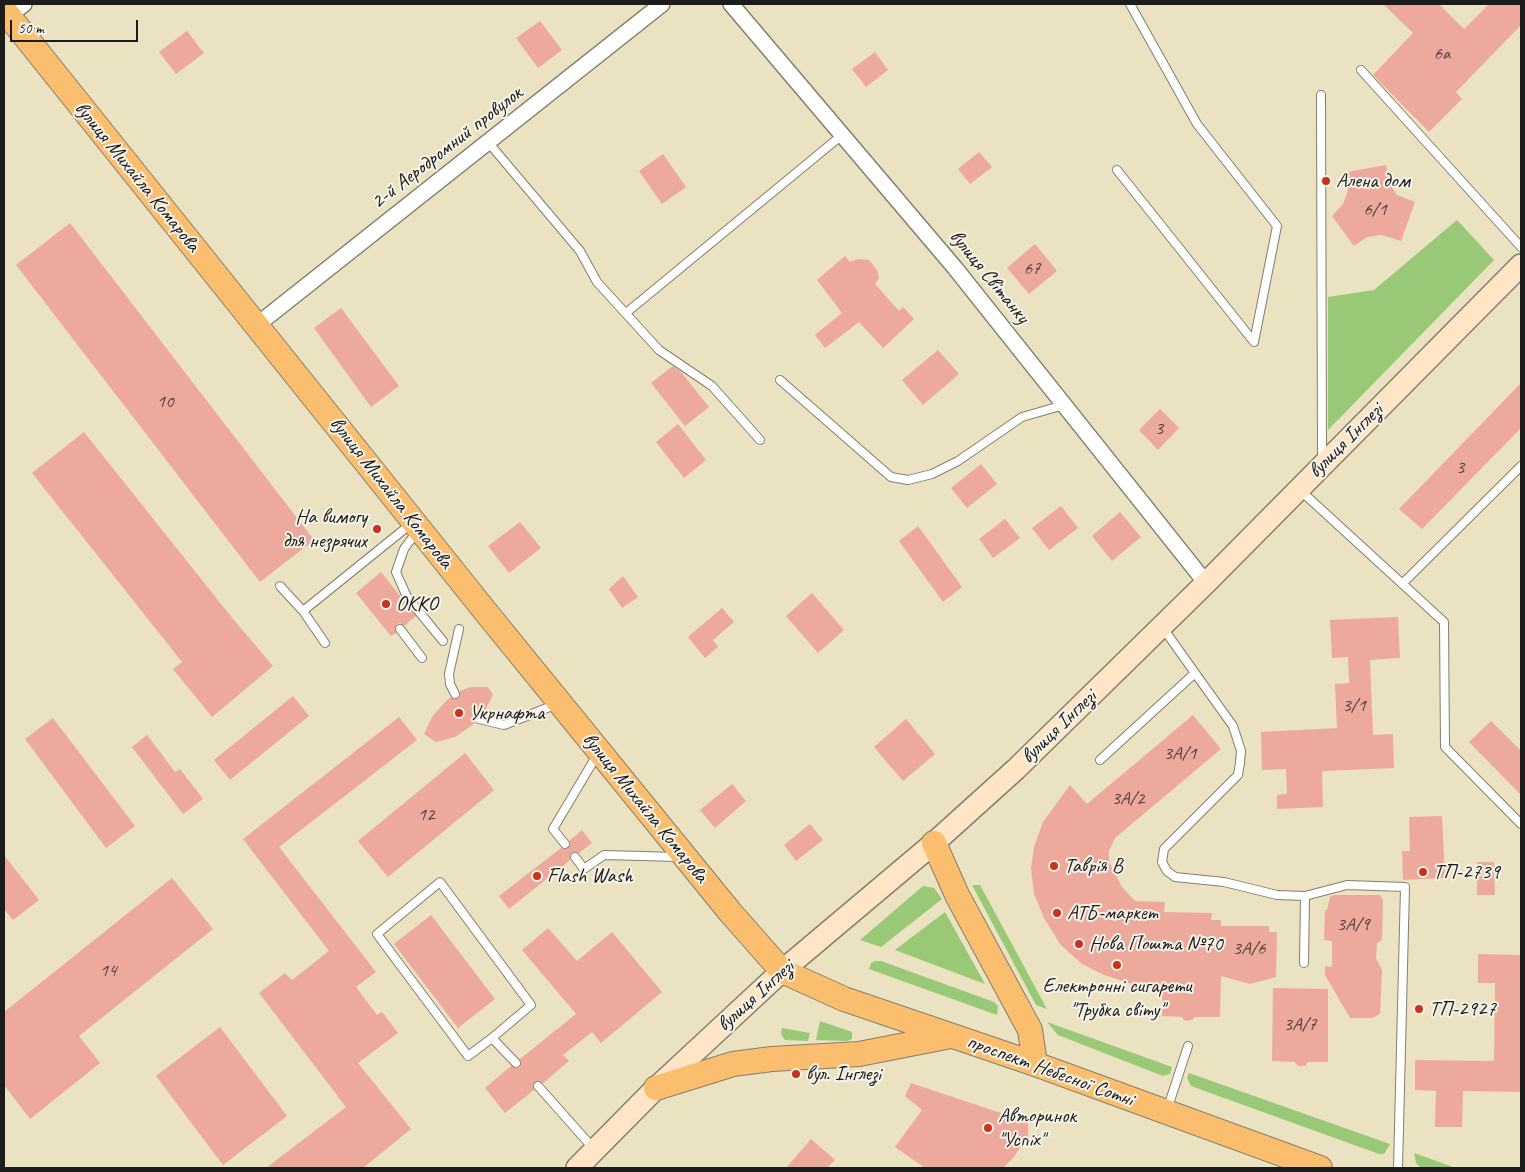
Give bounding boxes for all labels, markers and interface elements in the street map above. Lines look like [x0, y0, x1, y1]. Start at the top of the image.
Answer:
scale bar [12, 10, 140, 42]
text: 50 m [18, 19, 44, 38]
house number: 6а [1434, 43, 1450, 65]
street label: 2-й Аеродромний провулок [366, 81, 528, 215]
street label: вулиця Михайла Комарова [69, 97, 205, 257]
place label: Алена дом [1336, 168, 1410, 194]
marker: Алена дом [1320, 175, 1332, 187]
house number: 6/1 [1363, 199, 1387, 221]
street label: вулиця Світанку [943, 225, 1035, 329]
house number: 67 [1023, 258, 1041, 280]
house number: 10 [156, 391, 174, 413]
street label: вулиця Інглезі [1303, 398, 1389, 484]
street label: вулиця Михайла Комарова [324, 412, 458, 574]
house number: 3 [1155, 418, 1163, 440]
house number: 3 [1456, 457, 1464, 479]
place label: На вимогу для незрячих [283, 504, 367, 554]
marker: На вимогу для незрячих [371, 523, 383, 535]
place label: ОККО [396, 591, 438, 617]
marker: ОККО [380, 598, 392, 610]
street label: вулиця Інглезі [1016, 685, 1102, 769]
house number: 3/1 [1342, 695, 1366, 717]
place label: Укрнафта [469, 700, 545, 726]
marker: Укрнафта [453, 707, 465, 719]
street label: вулиця Михайла Комарова [577, 728, 713, 888]
house number: 3А/1 [1164, 743, 1196, 765]
house number: 3А/2 [1112, 788, 1144, 810]
house number: 12 [417, 804, 435, 826]
place label: Таврія В [1064, 853, 1123, 879]
place label: ТП-2739 [1433, 859, 1500, 885]
marker: Таврія В [1048, 860, 1060, 872]
place label: Flash Wash [547, 863, 632, 889]
marker: ТП-2739 [1417, 866, 1429, 878]
marker: Flash Wash [531, 870, 543, 882]
place label: АТБ-маркет [1067, 900, 1157, 926]
marker: АТБ-маркет [1051, 907, 1063, 919]
house number: 3А/9 [1337, 914, 1369, 936]
place label: Нова Пошта №70 [1089, 931, 1223, 957]
marker: Нова Пошта №70 [1073, 938, 1085, 950]
house number: 3А/6 [1233, 938, 1265, 960]
street label: вулиця Інглезі [712, 955, 800, 1037]
marker: Електронні сигарети "Трубка світу" [1111, 959, 1123, 971]
house number: 14 [99, 960, 117, 982]
place label: Електронні сигарети "Трубка світу" [1042, 973, 1192, 1023]
place label: ТП-2927 [1429, 996, 1496, 1022]
marker: ТП-2927 [1413, 1003, 1425, 1015]
house number: 3А/7 [1284, 1014, 1316, 1036]
street label: проспект Небесної Сотні [963, 1029, 1137, 1113]
place label: вул. Інглезі [806, 1061, 881, 1087]
marker: вул. Інглезі [790, 1068, 802, 1080]
place label: Авторинок "Успіх" [998, 1103, 1076, 1153]
marker: Авторинок "Успіх" [982, 1122, 994, 1134]

